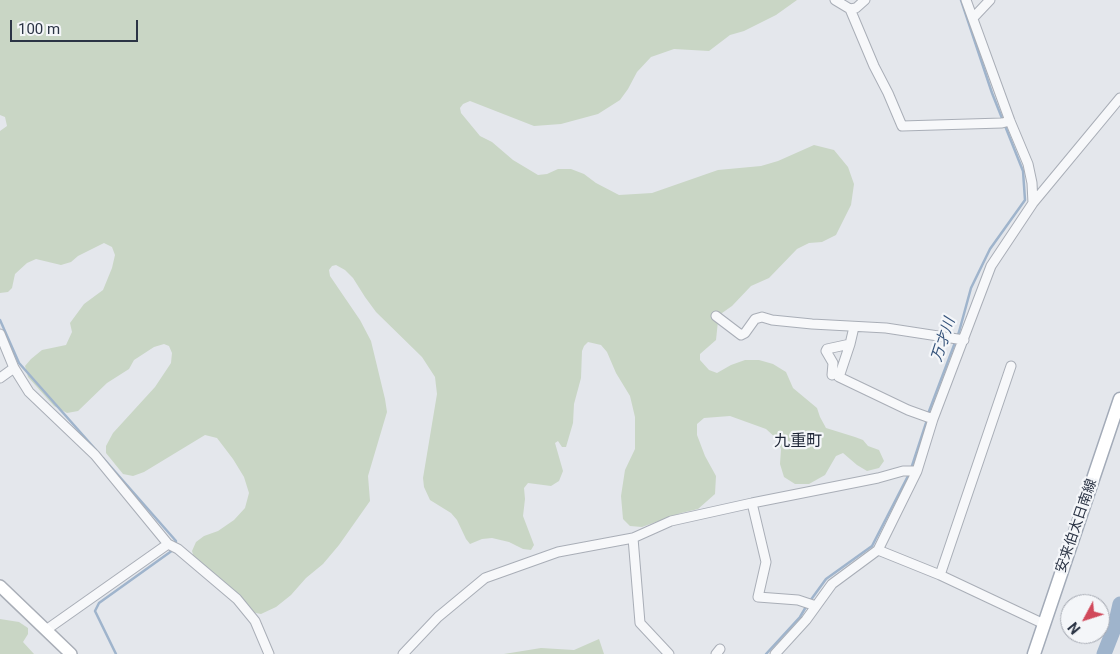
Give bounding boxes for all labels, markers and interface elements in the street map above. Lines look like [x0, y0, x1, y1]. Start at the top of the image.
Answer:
scale bar [12, 10, 140, 42]
text: 100 m [18, 20, 60, 38]
water label: 万才川 [928, 316, 960, 364]
district label: 九重町 [774, 432, 822, 452]
street label: 安来伯太日南線 [1053, 477, 1101, 575]
north arrow [1060, 594, 1110, 644]
text: N [1065, 619, 1084, 637]

